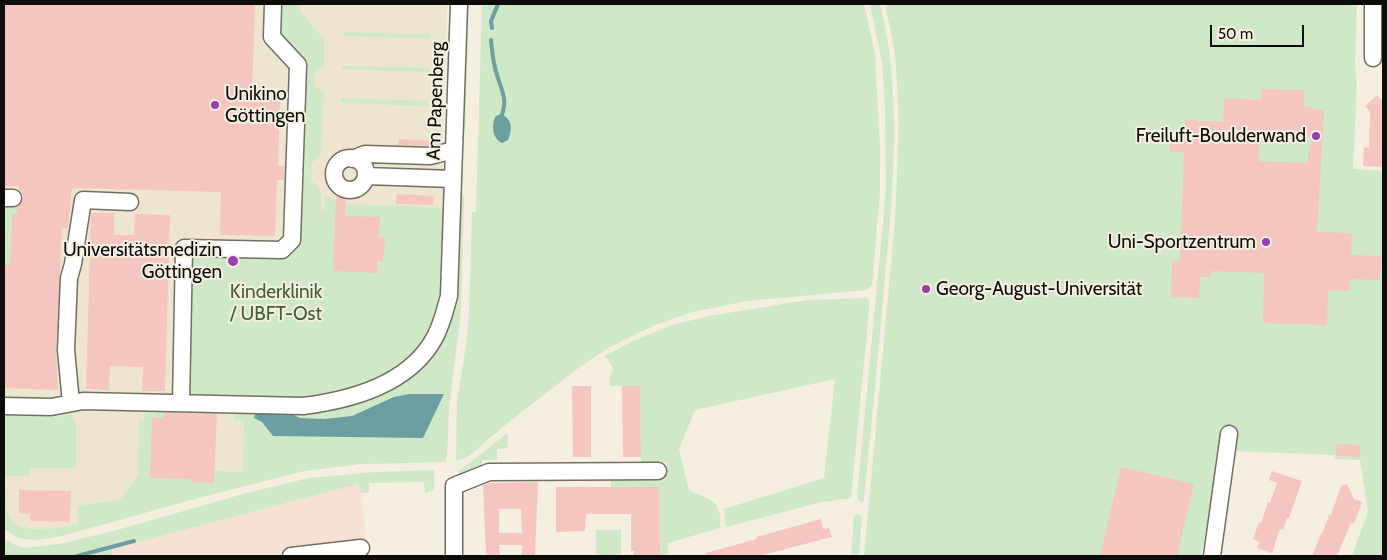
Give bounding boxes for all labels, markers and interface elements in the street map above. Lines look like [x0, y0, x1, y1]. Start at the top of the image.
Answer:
scale bar [1212, 15, 1306, 47]
text: 50 m [1218, 25, 1253, 43]
street label: Am Papenberg [423, 41, 449, 161]
place label: Unikino Göttingen [225, 83, 305, 127]
marker: Unikino Göttingen [209, 99, 221, 111]
place label: Freiluft-Boulderwand [1136, 125, 1306, 147]
marker: Freiluft-Boulderwand [1310, 130, 1322, 142]
place label: Uni-Sportzentrum [1108, 231, 1256, 253]
marker: Uni-Sportzentrum [1260, 236, 1272, 248]
place label: Universitätsmedizin Göttingen [63, 239, 222, 283]
marker: Universitätsmedizin Göttingen [226, 254, 240, 268]
place label: Georg-August-Universität [936, 278, 1142, 300]
park label: Kinderklinik / UBFT-Ost [230, 281, 322, 325]
marker: Georg-August-Universität [920, 283, 932, 295]

